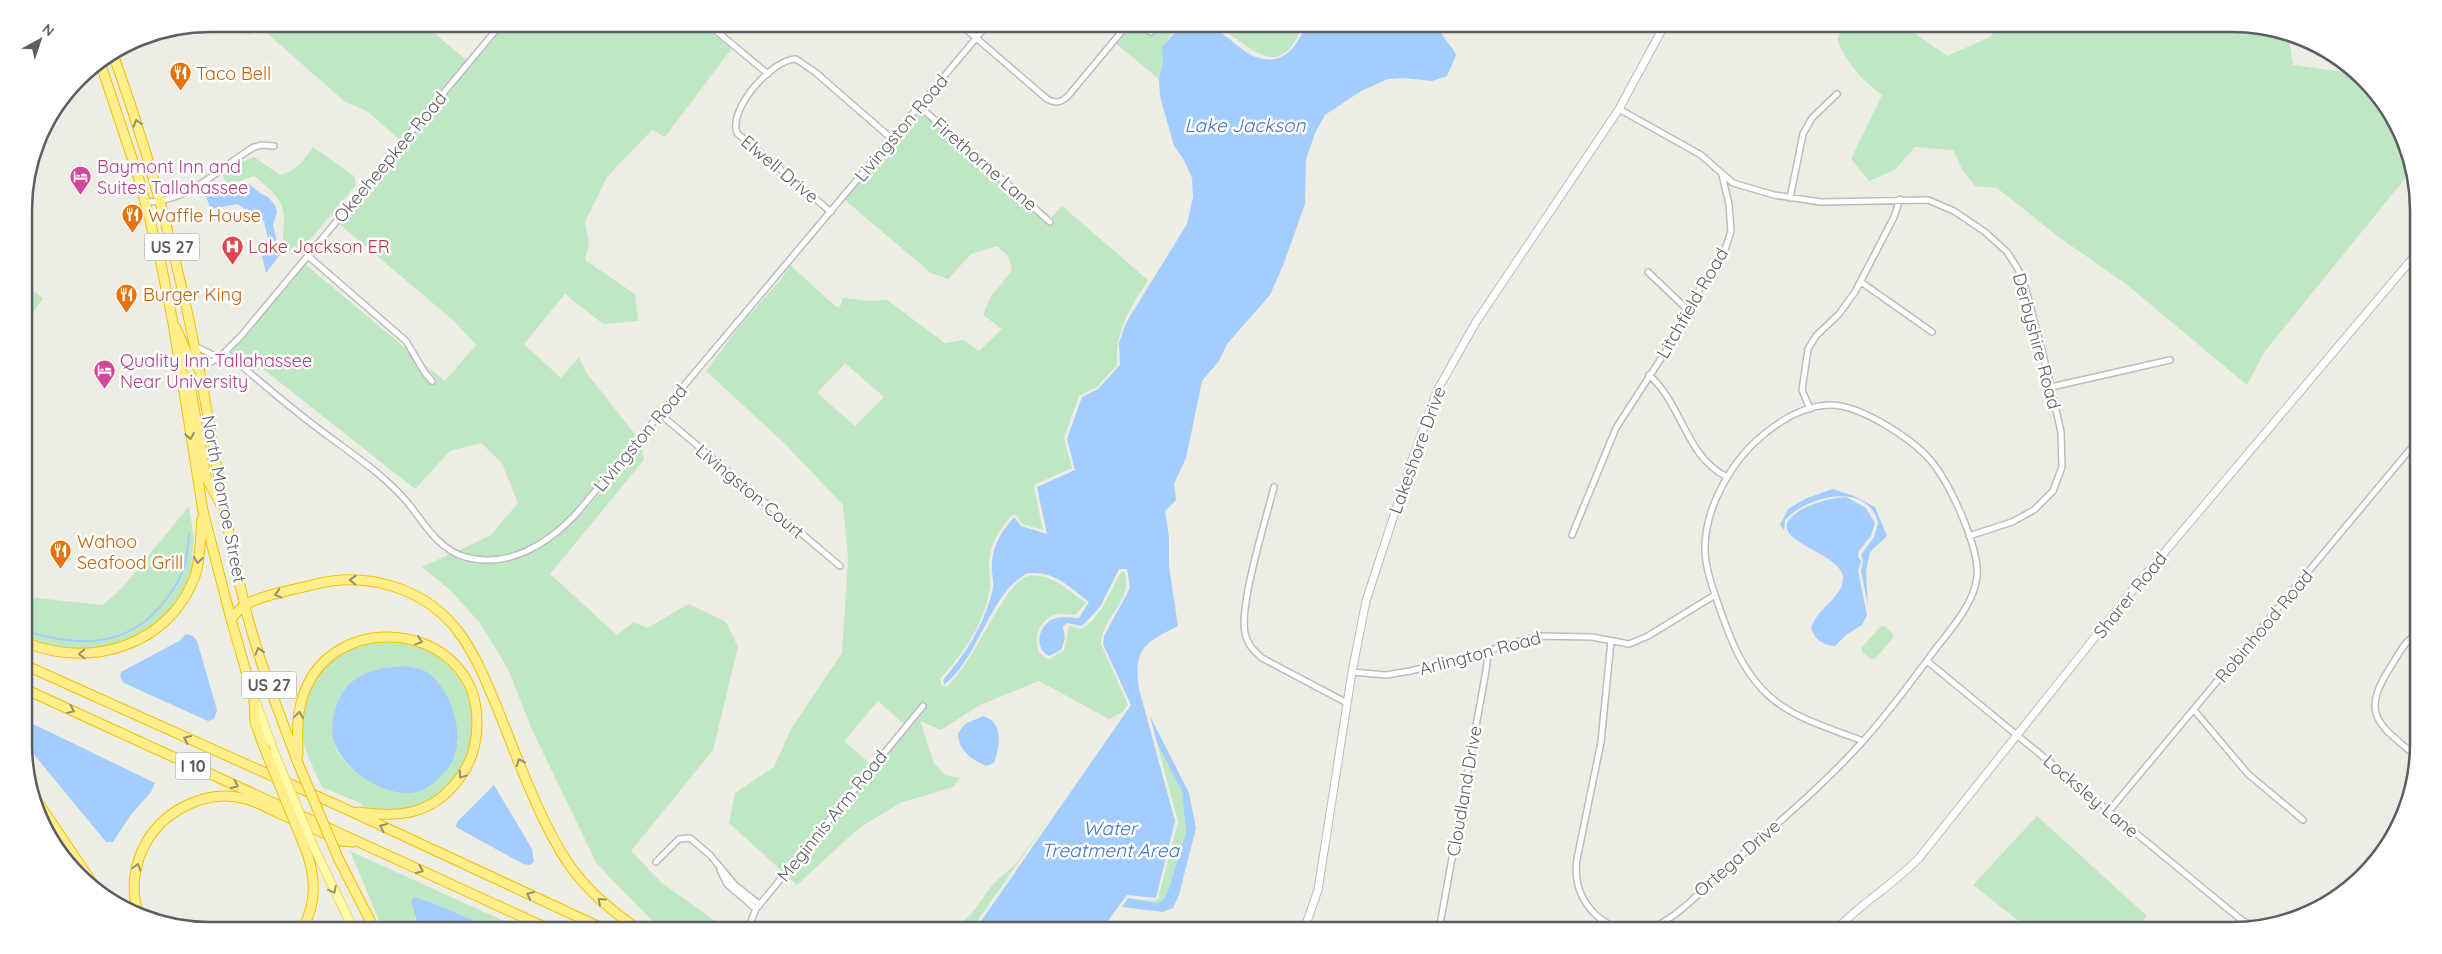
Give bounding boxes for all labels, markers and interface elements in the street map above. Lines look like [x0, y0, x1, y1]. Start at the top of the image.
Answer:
north arrow [15, 15, 65, 65]
text: N [39, 20, 58, 40]
restaurant icon: Taco Bell [168, 61, 192, 92]
place label: Taco Bell [196, 62, 271, 85]
street label: Livingston Road [849, 69, 953, 187]
street label: Okeeheepkee Road [328, 87, 452, 227]
street label: Firethorne Lane [928, 112, 1042, 216]
water label: Lake Jackson [1185, 113, 1306, 137]
one-way arrow [133, 120, 143, 128]
street label: Elwell Drive [736, 130, 824, 208]
place label: Baymont Inn and Suites Tallahassee [97, 155, 248, 199]
hotel icon: Baymont Inn and Suites Tallahassee [69, 164, 93, 195]
restaurant icon: Waffle House [120, 203, 144, 234]
place label: Waffle House [148, 204, 261, 227]
road number: US 27 [144, 233, 200, 260]
hospital icon: Lake Jackson ER [220, 234, 244, 265]
place label: Lake Jackson ER [248, 235, 390, 258]
street label: Litchfield Road [1651, 244, 1733, 362]
street label: Derbyshire Road [2008, 270, 2066, 412]
restaurant icon: Burger King [115, 282, 139, 313]
place label: Burger King [143, 283, 242, 306]
place label: Quality Inn Tallahassee Near University [120, 349, 312, 393]
hotel icon: Quality Inn Tallahassee Near University [92, 358, 116, 389]
street label: Livingston Road [588, 379, 692, 497]
street label: Lakeshore Drive [1383, 383, 1451, 517]
street label: North Monroe Street [196, 413, 252, 585]
one-way arrow [184, 431, 194, 440]
street label: Livingston Court [691, 439, 809, 543]
place label: Wahoo Seafood Grill [77, 530, 183, 574]
restaurant icon: Wahoo Seafood Grill [49, 539, 73, 570]
street label: Sharer Road [2088, 547, 2172, 643]
one-way arrow [193, 556, 204, 564]
street label: Robinhood Road [2210, 565, 2318, 687]
one-way arrow [348, 574, 356, 585]
one-way arrow [274, 589, 282, 599]
street label: Arlington Road [1417, 626, 1543, 680]
one-way arrow [414, 636, 423, 646]
one-way arrow [255, 648, 265, 656]
one-way arrow [78, 649, 86, 659]
road number: US 27 [242, 672, 296, 698]
one-way arrow [66, 704, 75, 715]
one-way arrow [293, 710, 304, 718]
street label: Cloudland Drive [1441, 724, 1487, 858]
one-way arrow [183, 734, 192, 745]
street label: Meginnis Arm Road [772, 746, 892, 886]
street label: Locksley Lane [2038, 749, 2144, 843]
road number: I 10 [176, 752, 210, 779]
one-way arrow [515, 758, 525, 766]
one-way arrow [459, 769, 468, 779]
one-way arrow [230, 779, 239, 790]
street label: Ortega Drive [1689, 814, 1785, 902]
water label: Water Treatment Area [1041, 816, 1181, 862]
one-way arrow [379, 822, 388, 833]
one-way arrow [131, 863, 141, 871]
one-way arrow [415, 864, 424, 874]
one-way arrow [327, 885, 337, 894]
one-way arrow [526, 891, 535, 902]
one-way arrow [597, 897, 606, 906]

